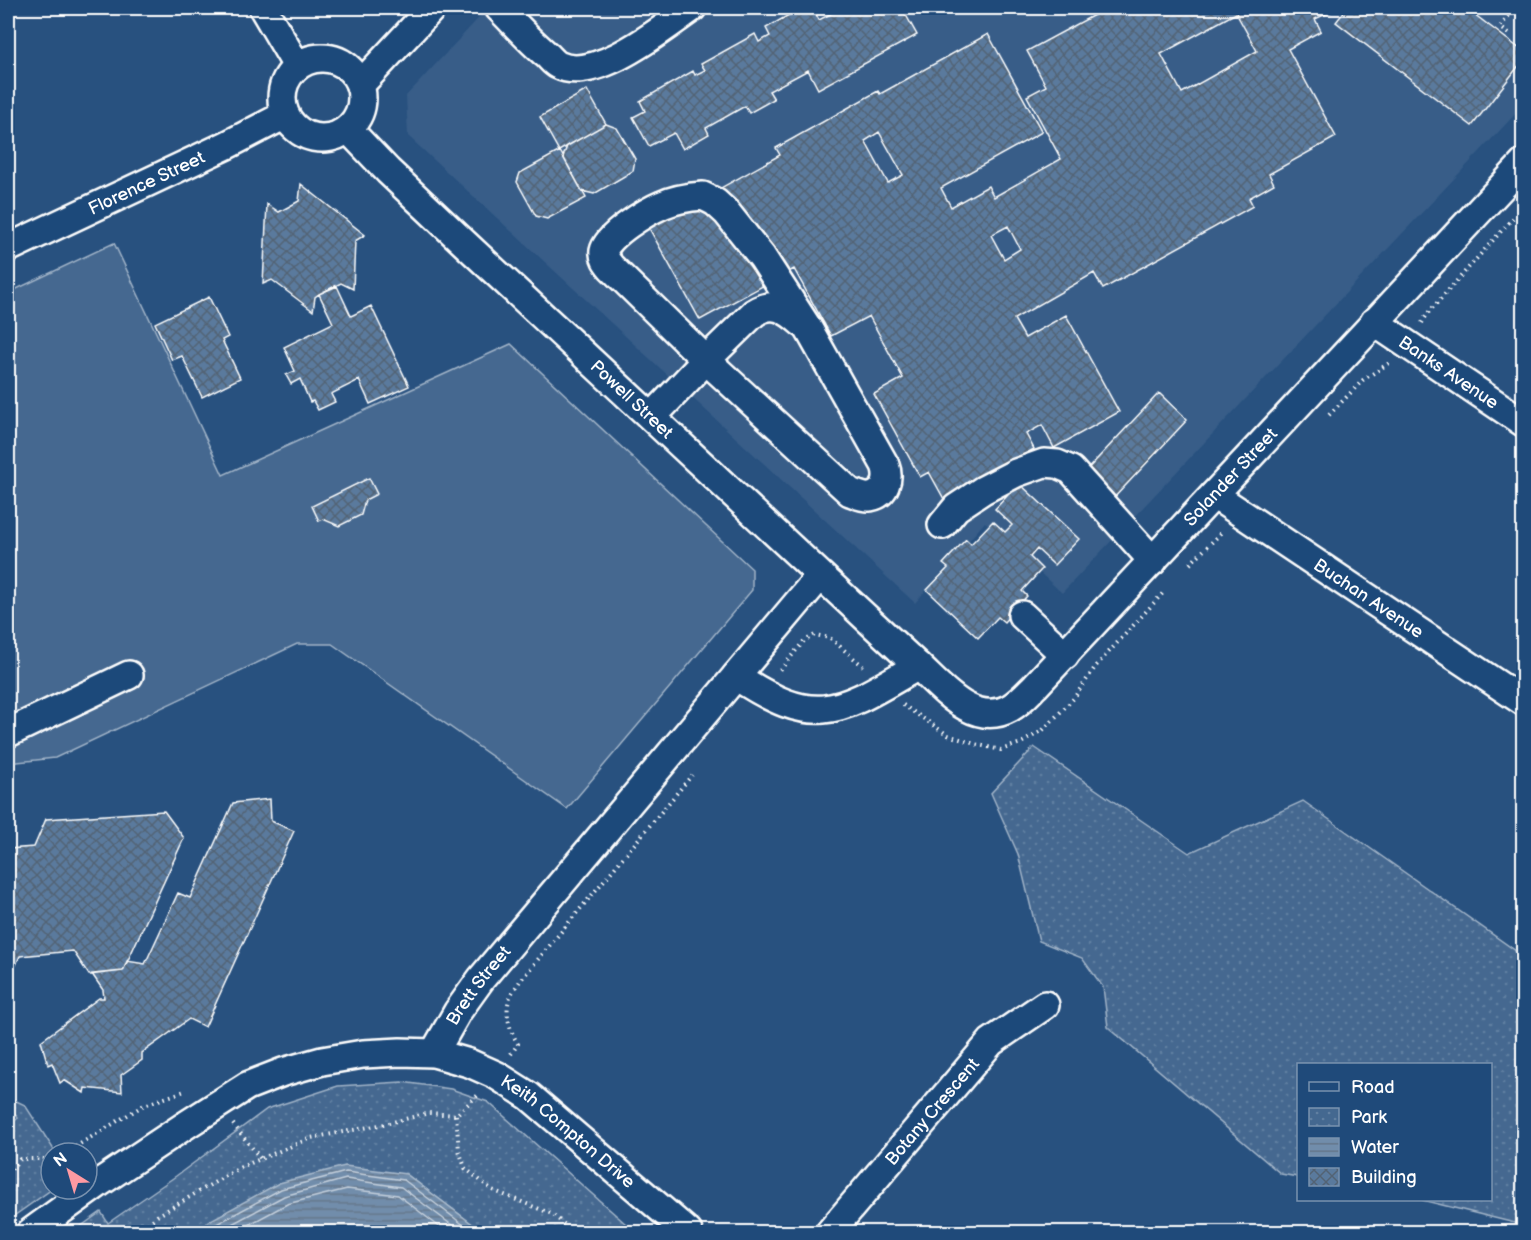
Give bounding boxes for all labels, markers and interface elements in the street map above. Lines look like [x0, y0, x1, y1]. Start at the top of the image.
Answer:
street label: Florence Street [85, 147, 209, 220]
street label: Banks Avenue [1394, 332, 1503, 414]
street label: Powell Street [586, 356, 678, 444]
street label: Solander Street [1180, 423, 1282, 531]
street label: Buchan Avenue [1310, 555, 1428, 643]
street label: Brett Street [442, 941, 516, 1029]
street label: Botany Crescent [881, 1053, 984, 1170]
legend [1297, 1063, 1492, 1201]
street label: Keith Compton Drive [497, 1071, 639, 1193]
text: Road [1351, 1077, 1395, 1098]
text: Park [1351, 1107, 1387, 1128]
text: Water [1351, 1137, 1399, 1158]
north arrow [39, 1141, 99, 1201]
text: N [50, 1149, 71, 1171]
text: Building [1351, 1167, 1417, 1188]

